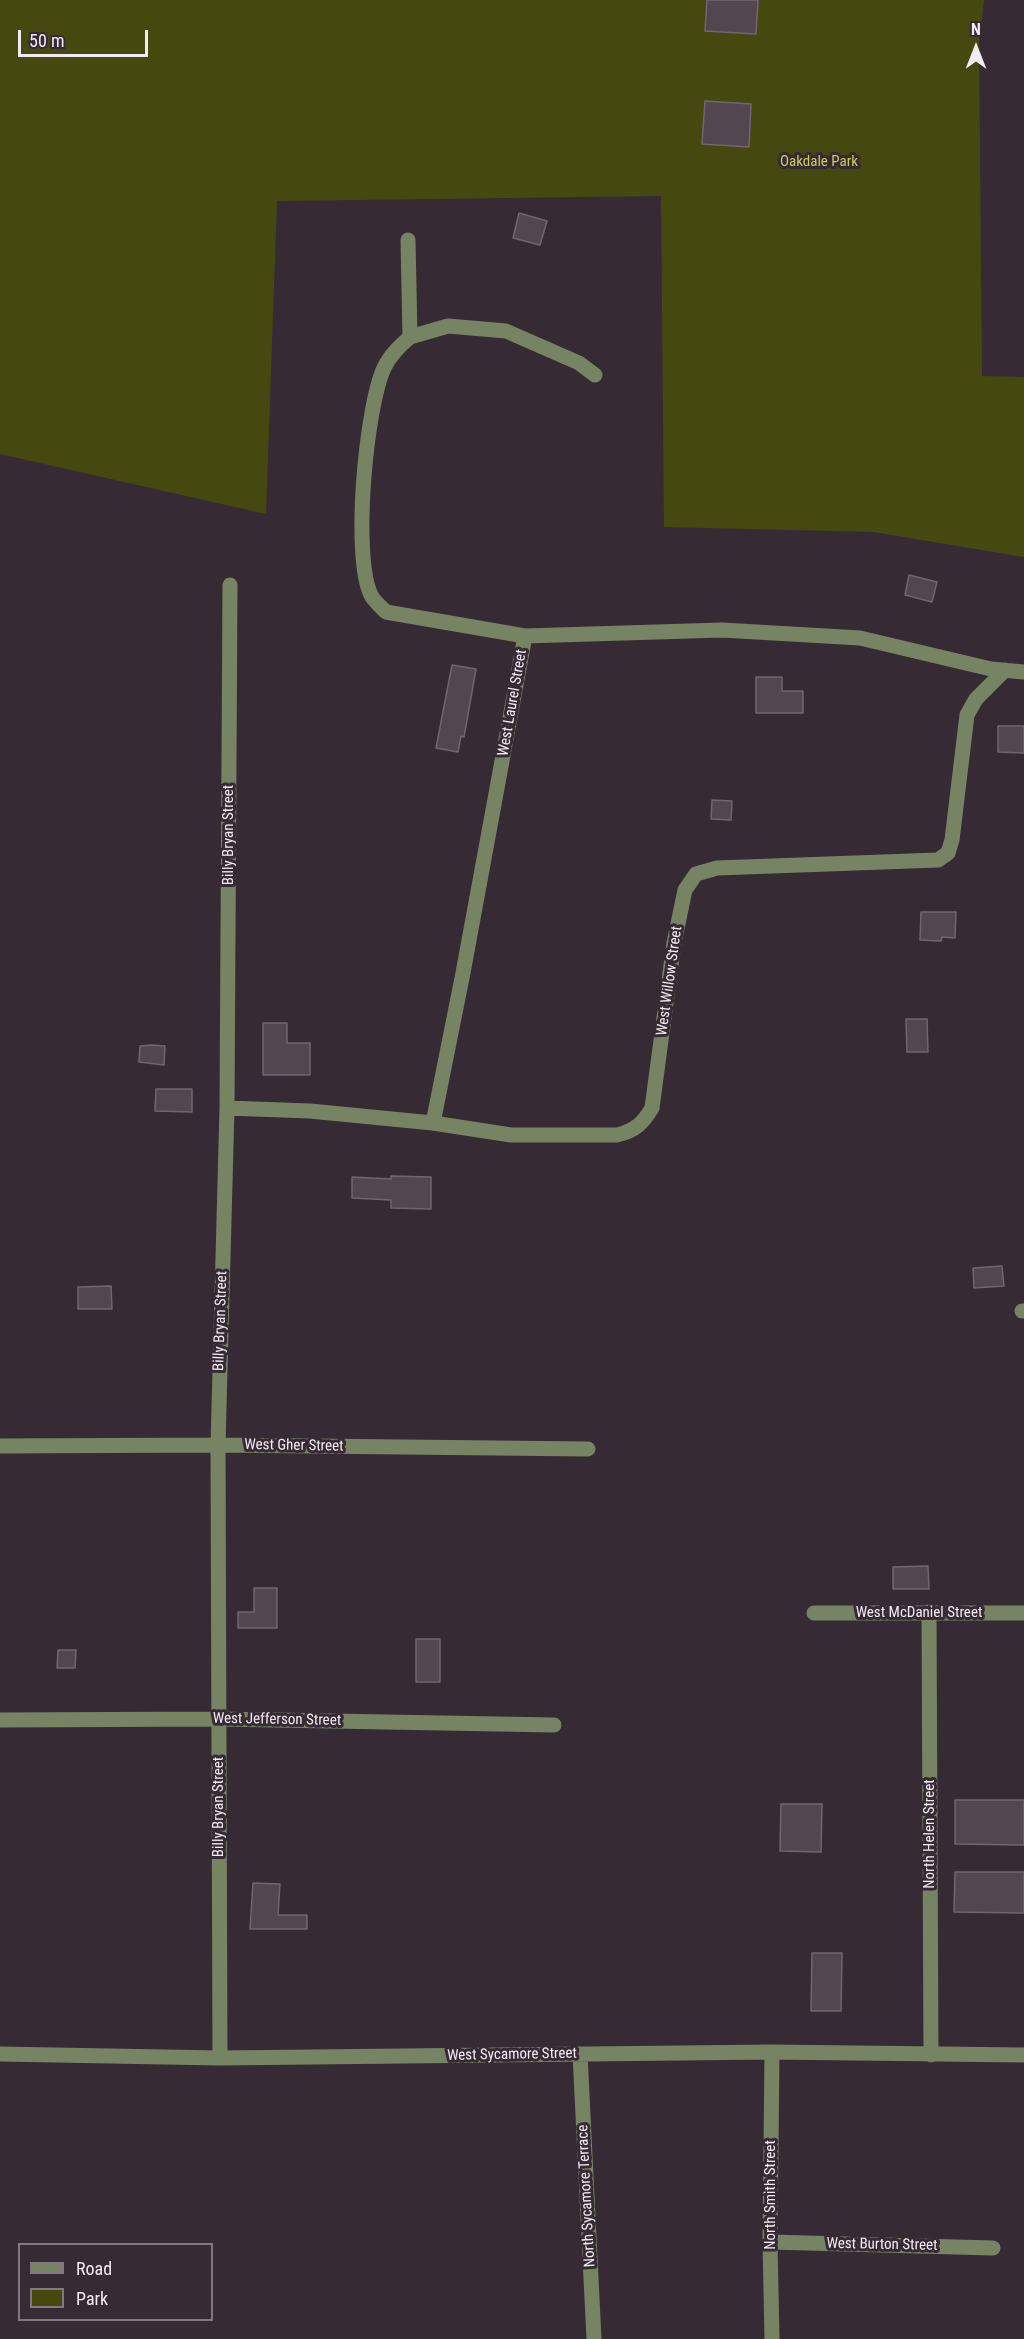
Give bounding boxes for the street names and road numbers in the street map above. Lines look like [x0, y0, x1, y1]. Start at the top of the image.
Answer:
street label: West Laurel Street [495, 648, 531, 758]
street label: Billy Bryan Street [220, 785, 238, 885]
street label: West Willow Street [653, 925, 687, 1037]
street label: Billy Bryan Street [210, 1271, 232, 1371]
street label: West Gher Street [244, 1436, 344, 1456]
street label: West McDaniel Street [856, 1604, 982, 1622]
street label: West Jefferson Street [213, 1710, 341, 1730]
street label: Billy Bryan Street [210, 1757, 228, 1857]
street label: North Helen Street [921, 1779, 939, 1889]
street label: West Sycamore Street [447, 2045, 577, 2065]
street label: North Sycamore Terrace [574, 2124, 600, 2268]
street label: North Smith Street [762, 2140, 780, 2250]
street label: West Burton Street [826, 2235, 938, 2255]

